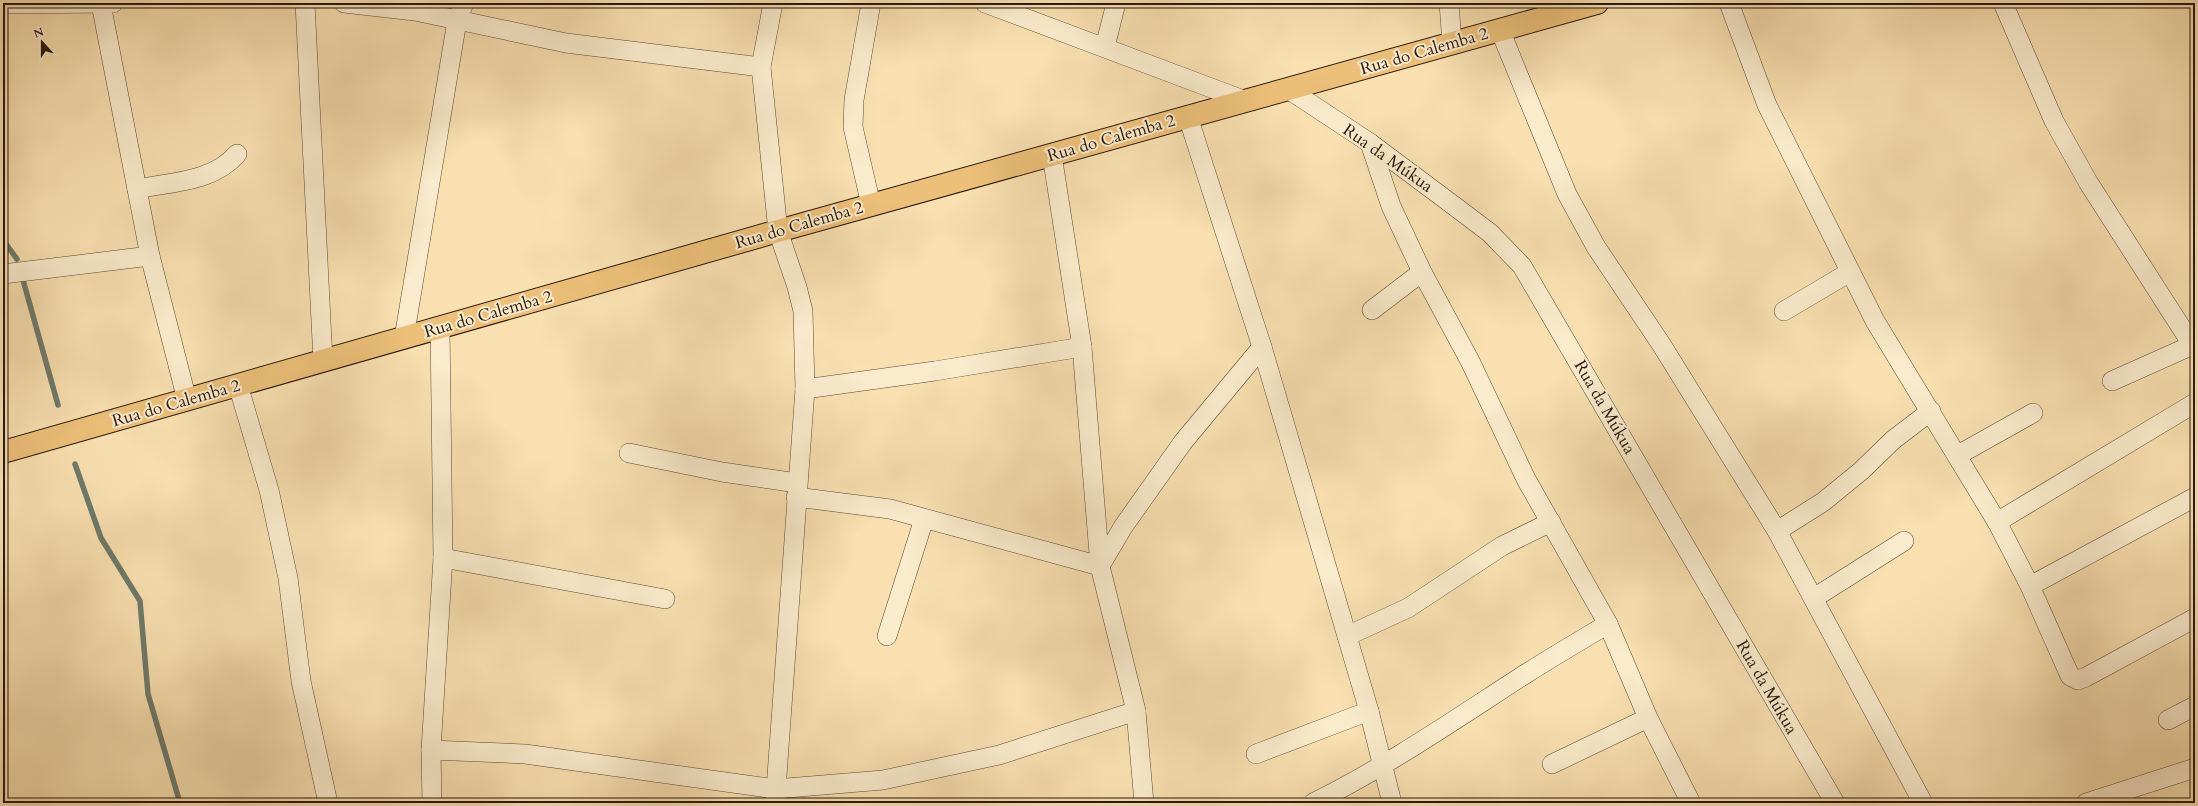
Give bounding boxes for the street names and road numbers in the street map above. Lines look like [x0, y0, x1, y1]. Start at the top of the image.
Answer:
street label: Rua do Calemba 2 [1357, 22, 1491, 80]
street label: Rua do Calemba 2 [1044, 109, 1178, 167]
street label: Rua da Múkua [1338, 118, 1438, 198]
street label: Rua do Calemba 2 [732, 196, 866, 254]
street label: Rua do Calemba 2 [421, 285, 555, 343]
street label: Rua da Múkua [1569, 356, 1642, 459]
street label: Rua do Calemba 2 [109, 374, 243, 432]
street label: Rua da Múkua [1731, 636, 1804, 739]

